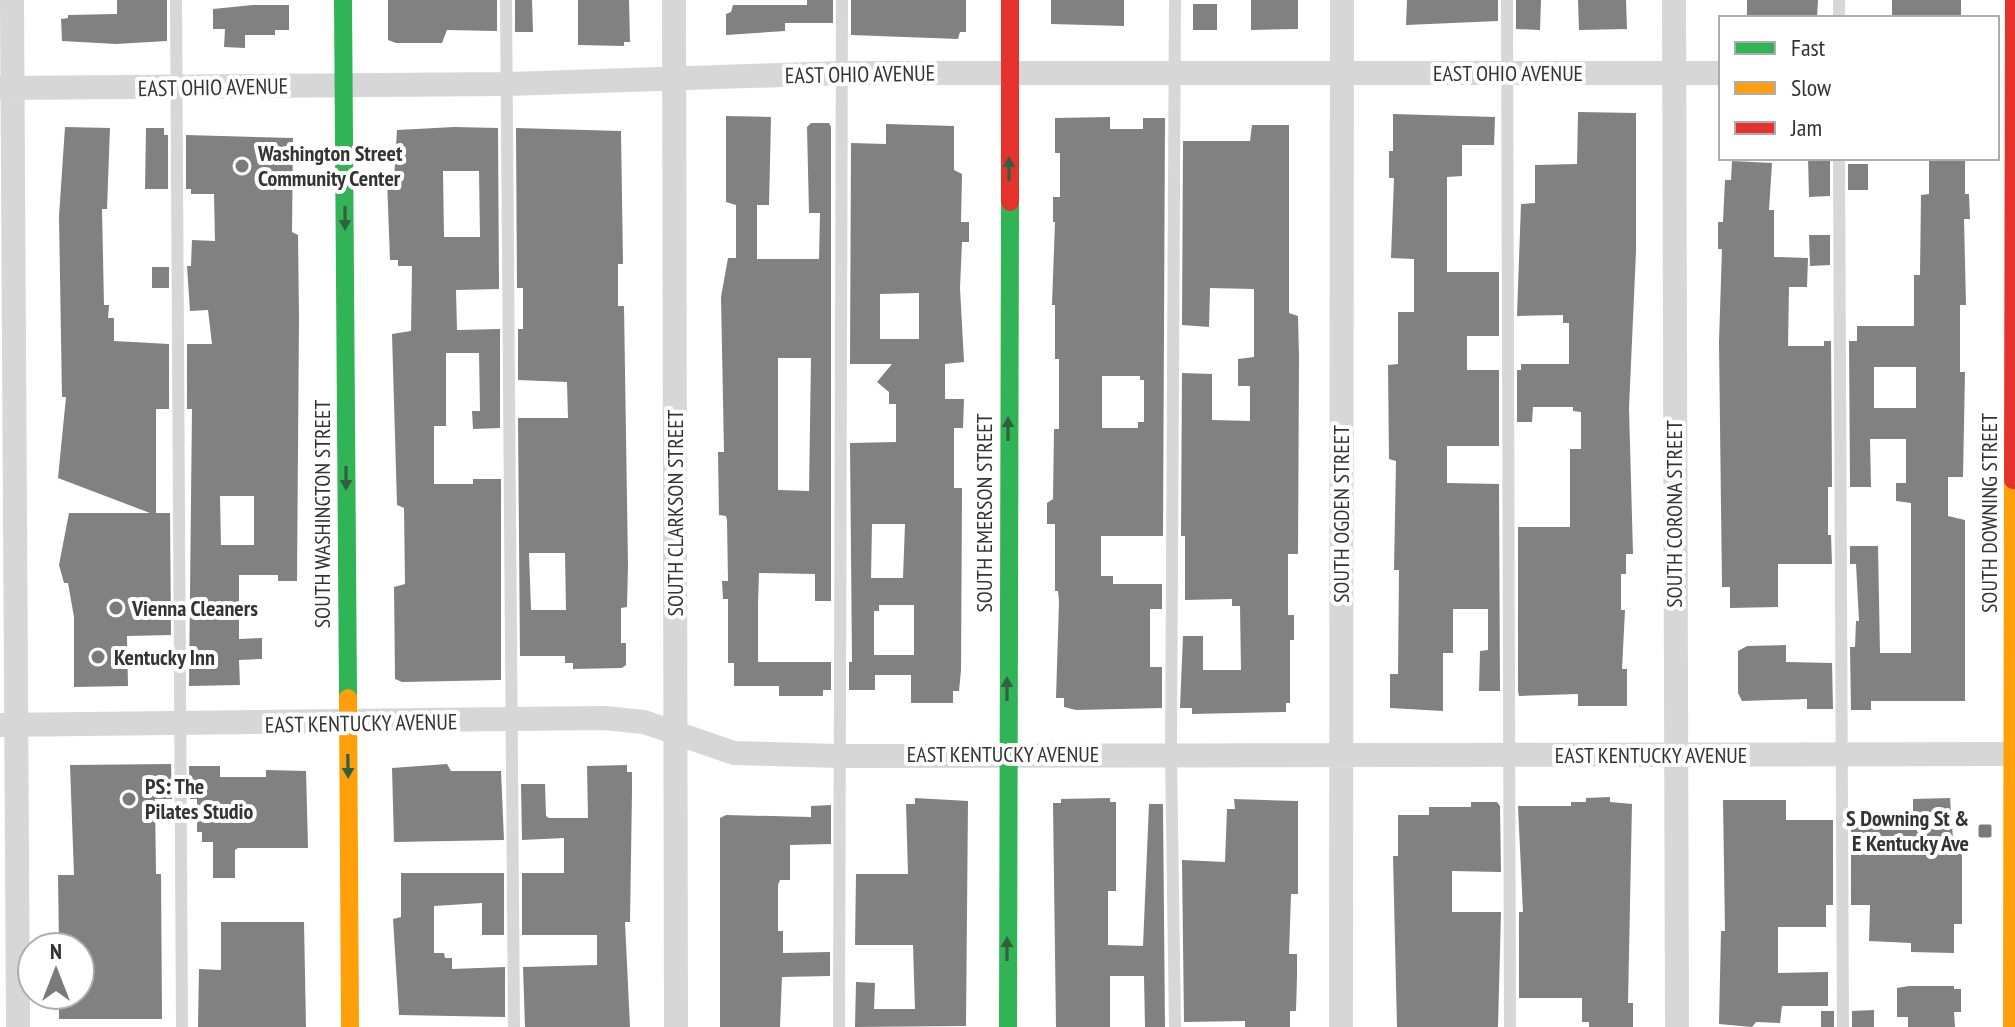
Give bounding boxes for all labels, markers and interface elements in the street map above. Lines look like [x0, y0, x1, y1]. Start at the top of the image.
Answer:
legend [1719, 16, 1999, 160]
text: Fast [1791, 32, 1826, 63]
street label: EAST OHIO AVENUE [785, 59, 935, 89]
street label: EAST OHIO AVENUE [1433, 59, 1583, 87]
street label: EAST OHIO AVENUE [138, 72, 288, 102]
text: Slow [1791, 72, 1832, 103]
text: Jam [1790, 112, 1822, 143]
place label: Washington Street Community Center [257, 139, 403, 192]
one-way arrow [1003, 156, 1015, 181]
marker: Washington Street Community Center [233, 157, 251, 175]
one-way arrow [338, 206, 351, 231]
street label: SOUTH WASHINGTON STREET [308, 400, 336, 628]
street label: SOUTH CLARKSON STREET [661, 409, 689, 616]
street label: SOUTH EMERSON STREET [970, 413, 998, 613]
street label: SOUTH DOWNING STREET [1975, 413, 2003, 613]
one-way arrow [1002, 416, 1014, 441]
street label: SOUTH CORONA STREET [1660, 420, 1688, 608]
street label: SOUTH OGDEN STREET [1327, 425, 1355, 603]
one-way arrow [340, 466, 352, 491]
place label: Vienna Cleaners [131, 594, 258, 622]
marker: Vienna Cleaners [107, 599, 125, 617]
place label: Kentucky Inn [114, 643, 215, 671]
marker: Kentucky Inn [89, 648, 107, 666]
one-way arrow [1001, 676, 1013, 701]
street label: EAST KENTUCKY AVENUE [265, 707, 457, 739]
street label: EAST KENTUCKY AVENUE [907, 740, 1099, 768]
street label: EAST KENTUCKY AVENUE [1555, 741, 1747, 769]
one-way arrow [341, 754, 354, 779]
place label: PS: The Pilates Studio [145, 772, 254, 825]
marker: PS: The Pilates Studio [120, 790, 138, 808]
place label: S Downing St & E Kentucky Ave [1846, 804, 1969, 857]
marker: S Downing St & E Kentucky Ave [1976, 822, 1994, 840]
north arrow [16, 931, 96, 1011]
one-way arrow [1001, 936, 1013, 961]
text: N [50, 937, 62, 965]

